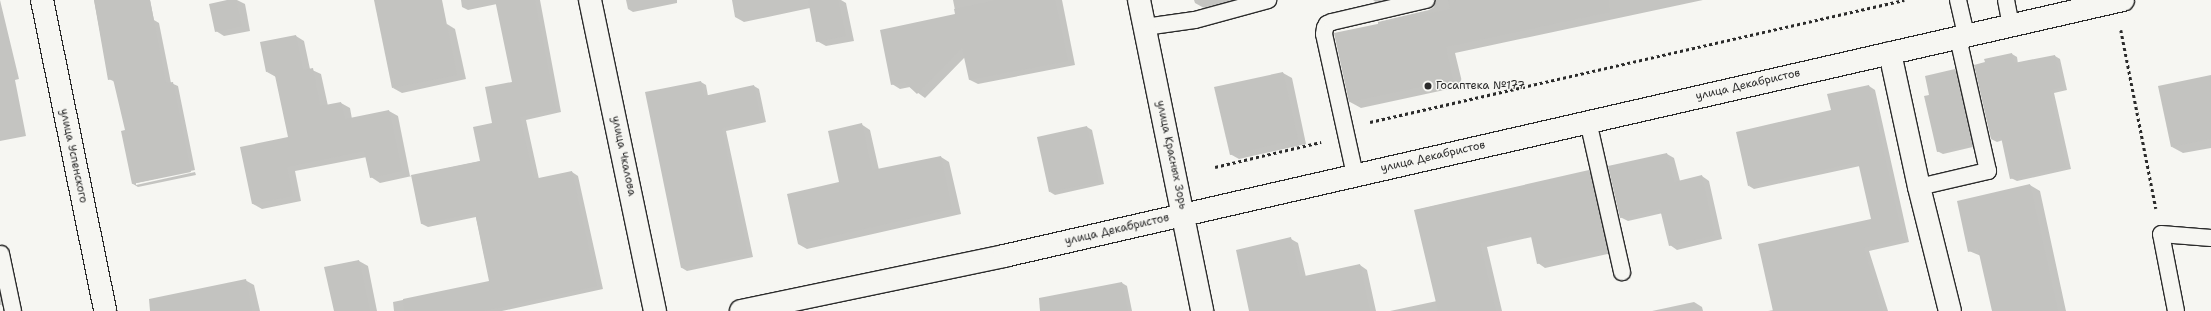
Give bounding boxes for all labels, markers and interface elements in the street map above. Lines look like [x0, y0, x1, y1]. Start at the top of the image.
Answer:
street label: улица Декабристов [1695, 67, 1801, 103]
place label: Госаптека №177 [1436, 79, 1525, 93]
marker: Госаптека №177 [1423, 81, 1433, 91]
street label: улица Красных Зорь [1153, 99, 1189, 211]
street label: улица Успенского [57, 108, 89, 204]
street label: улица Чкалова [608, 115, 638, 197]
street label: улица Декабристов [1380, 139, 1486, 175]
street label: улица Декабристов [1064, 212, 1170, 248]

